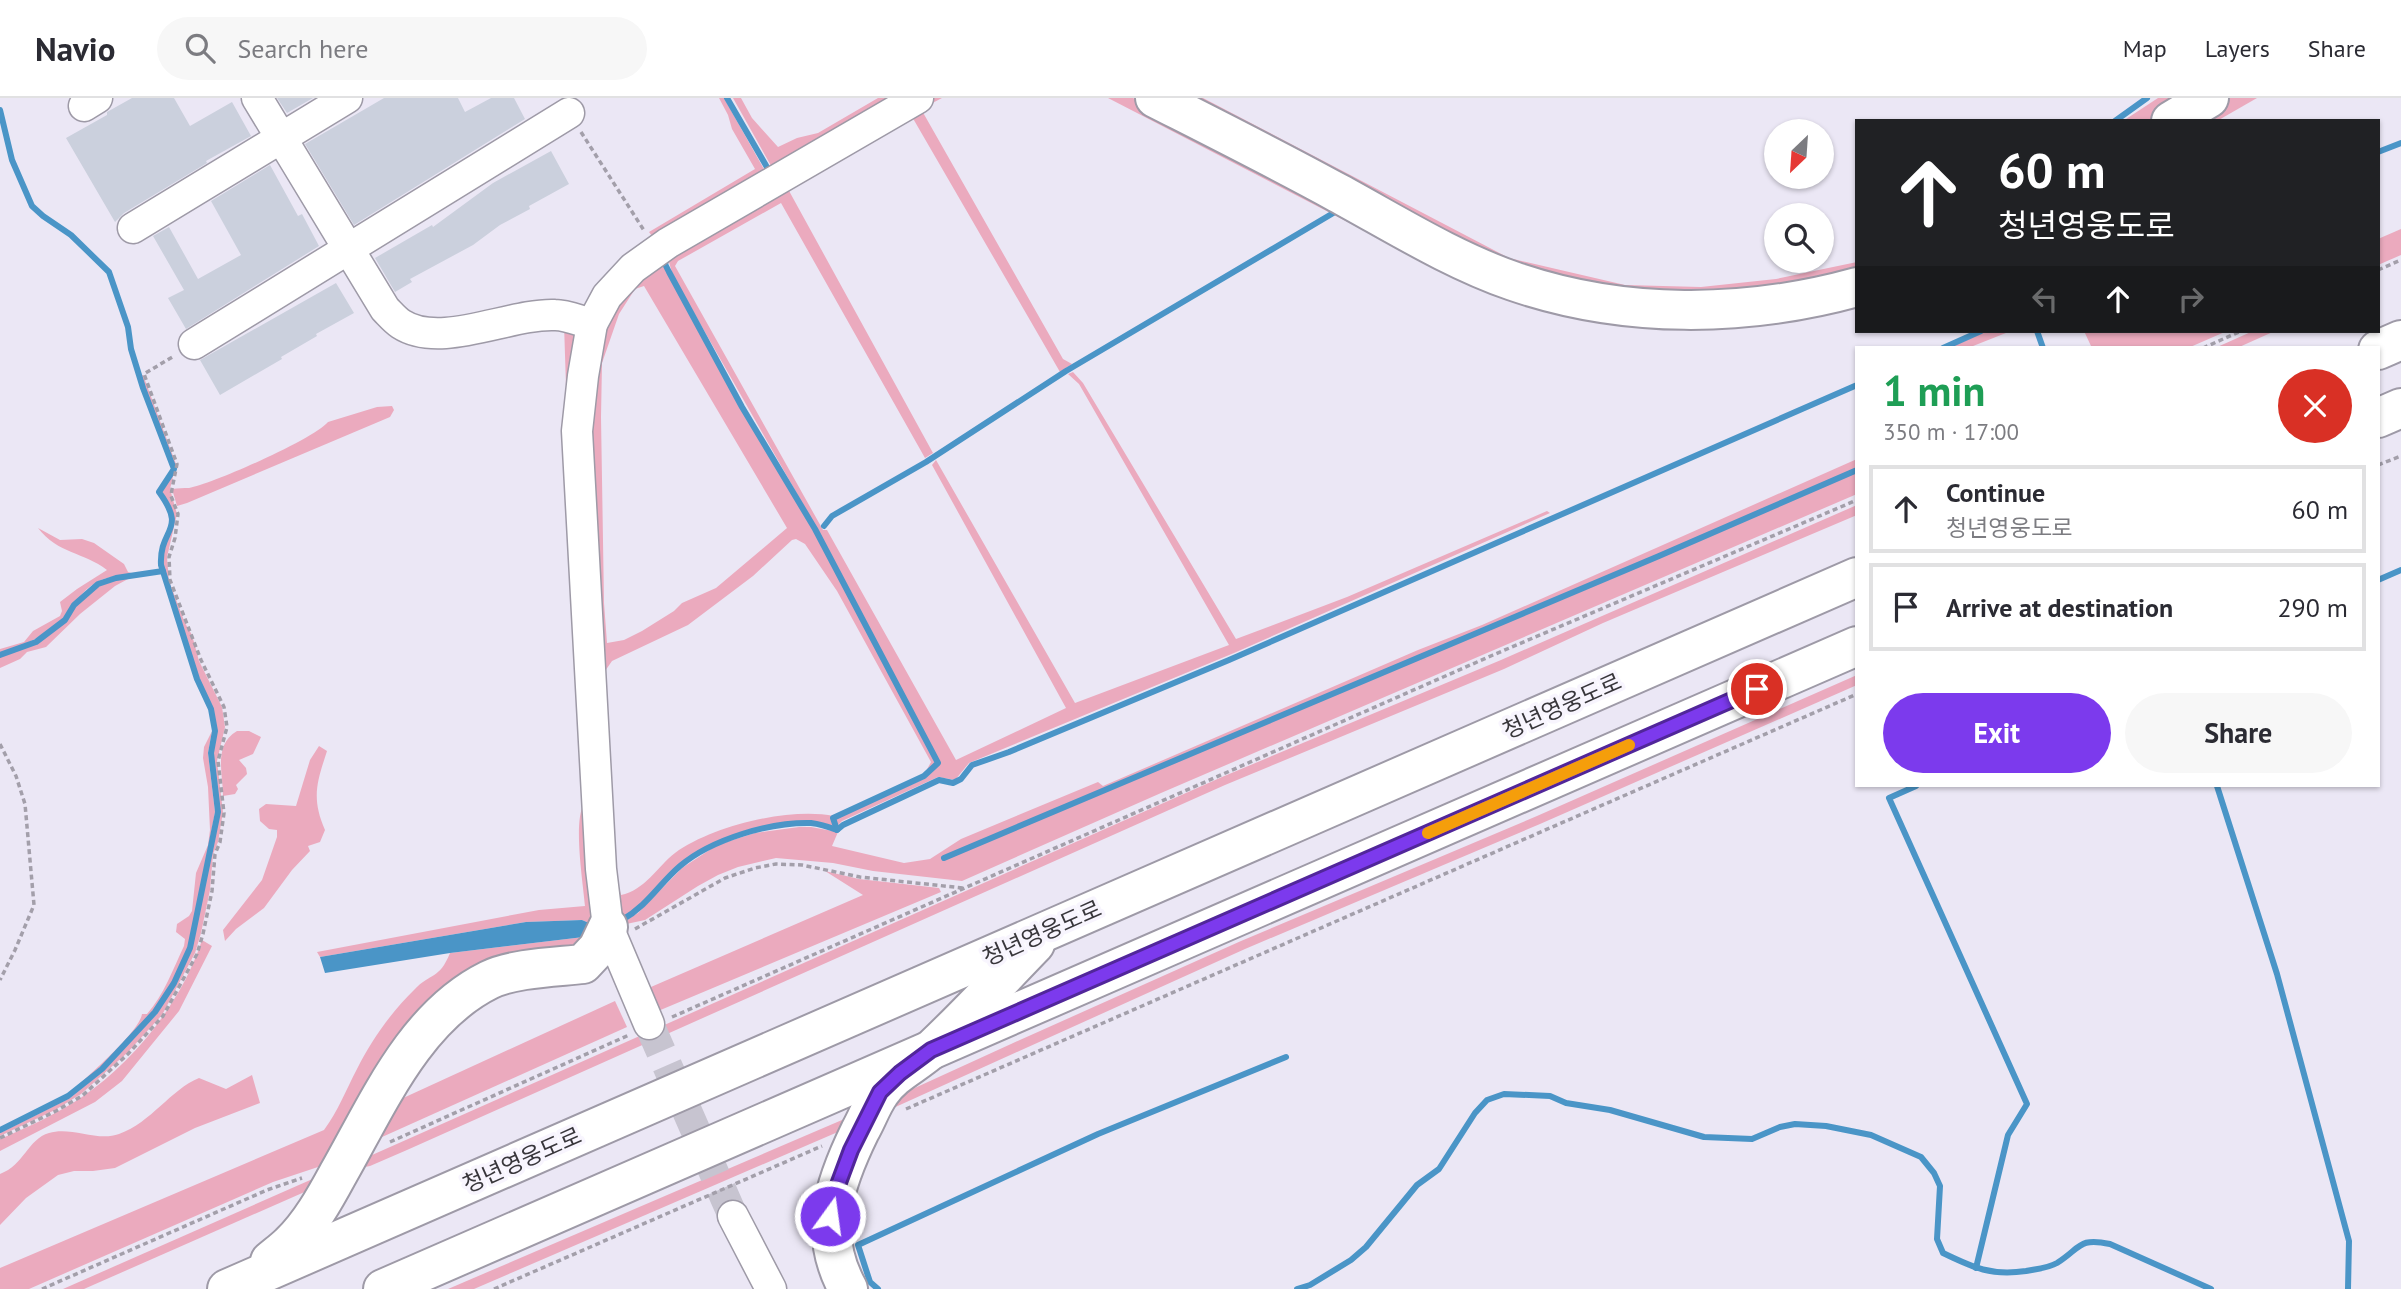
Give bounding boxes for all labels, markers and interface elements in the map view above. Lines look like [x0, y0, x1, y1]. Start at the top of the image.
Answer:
search box [157, 17, 647, 80]
text: Navio [35, 27, 115, 70]
icon: search [181, 29, 219, 67]
text: Search here [237, 32, 369, 65]
text: Map [2123, 33, 2167, 64]
text: Layers [2205, 33, 2270, 64]
text: Share [2308, 33, 2366, 64]
north arrow [1764, 119, 1834, 189]
map controls [1764, 119, 1834, 273]
text: 60 m [1998, 138, 2105, 202]
icon: ahead [1883, 147, 1974, 238]
button: search [1764, 203, 1834, 273]
text: 청년영웅도로 [1998, 204, 2175, 246]
icon: left [2026, 280, 2064, 318]
icon: ahead [2099, 280, 2137, 318]
icon: right [2172, 280, 2210, 318]
text: 1 min [1883, 363, 1985, 418]
button: close [2278, 369, 2352, 443]
text: 350 m · 17:00 [1883, 417, 2019, 446]
text: Continue [1946, 476, 2045, 509]
icon: ahead [1887, 490, 1925, 528]
text: 60 m [2292, 493, 2348, 526]
text: 청년영웅도로 [1946, 513, 2073, 542]
icon: arrive [1887, 588, 1925, 626]
text: Arrive at destination [1946, 591, 2173, 624]
text: 290 m [2277, 591, 2348, 624]
pin [1727, 659, 1787, 719]
street label: 청년영웅도로 [1498, 666, 1626, 745]
icon: arrive [1738, 670, 1776, 708]
button: Exit [1883, 693, 2111, 773]
button: Share [2125, 693, 2352, 773]
street label: 청년영웅도로 [978, 893, 1106, 972]
street label: 청년영웅도로 [458, 1120, 586, 1199]
position arrow [793, 1179, 867, 1253]

